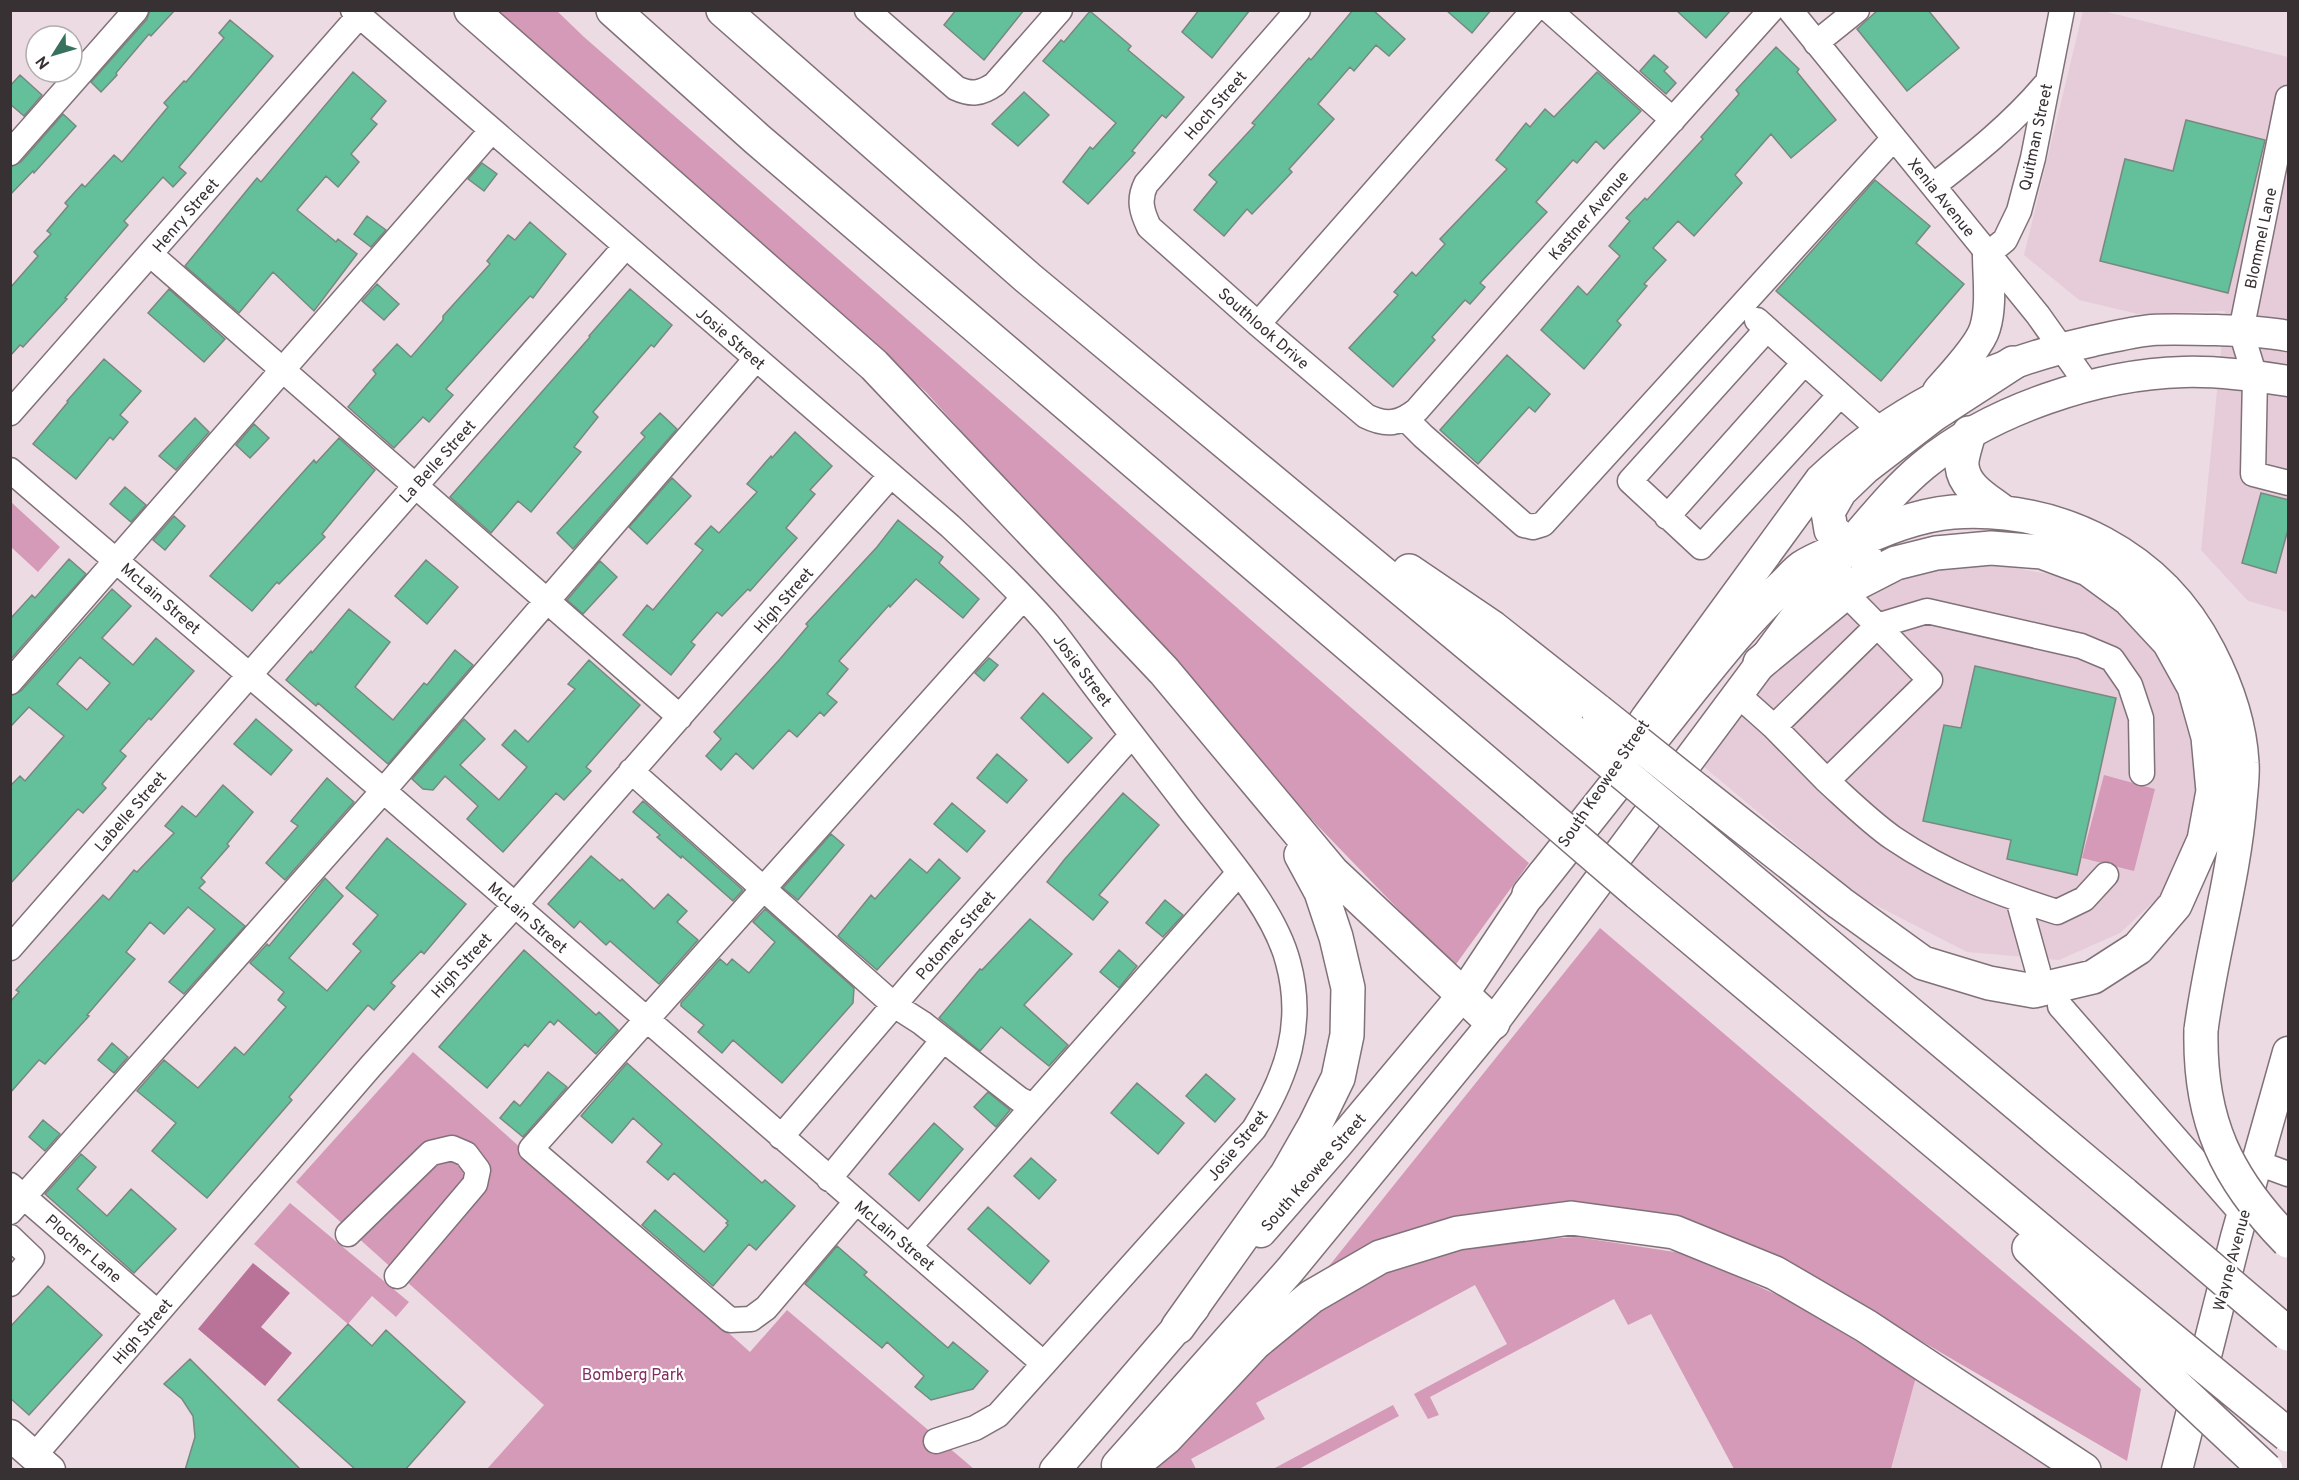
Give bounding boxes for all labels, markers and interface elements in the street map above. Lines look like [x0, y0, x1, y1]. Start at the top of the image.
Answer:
north arrow [24, 24, 84, 84]
text: N [32, 51, 55, 72]
street label: Hoch Street [1181, 68, 1252, 145]
street label: Quitman Street [2016, 82, 2058, 193]
street label: Xenia Avenue [1902, 155, 1978, 242]
street label: Kastner Avenue [1545, 167, 1634, 265]
street label: Henry Street [149, 175, 224, 258]
street label: Blommel Lane [2241, 186, 2282, 291]
street label: Southlook Drive [1213, 284, 1312, 375]
street label: Josie Street [691, 304, 769, 375]
street label: La Belle Street [396, 417, 481, 508]
street label: McLain Street [116, 559, 204, 640]
street label: High Street [750, 564, 819, 638]
street label: Josie Street [1048, 631, 1115, 711]
street label: South Keowee Street [1554, 716, 1655, 852]
street label: Labelle Street [91, 768, 172, 857]
street label: McLain Street [483, 878, 571, 959]
street label: Potomac Street [912, 888, 1001, 985]
street label: High Street [428, 930, 497, 1003]
street label: Josie Street [1204, 1107, 1273, 1186]
street label: South Keowee Street [1258, 1110, 1371, 1237]
street label: McLain Street [849, 1197, 938, 1276]
street label: Wayne Avenue [2210, 1207, 2256, 1314]
street label: Plocher Lane [40, 1211, 125, 1288]
street label: High Street [109, 1295, 178, 1369]
park label: Bomberg Park [582, 1366, 684, 1386]

